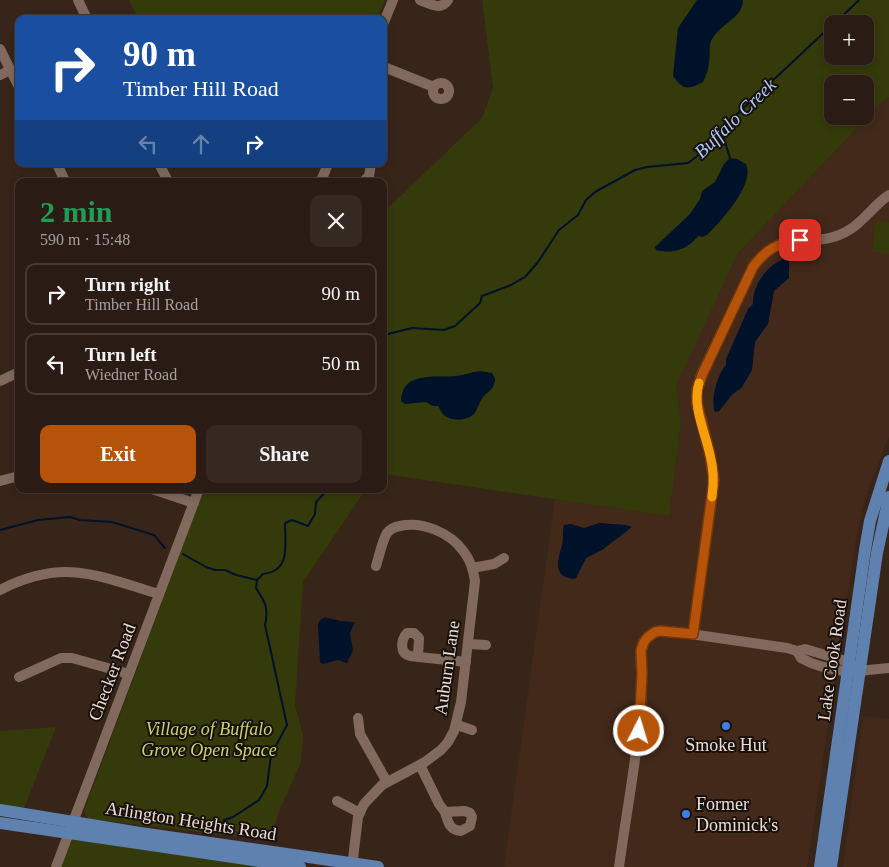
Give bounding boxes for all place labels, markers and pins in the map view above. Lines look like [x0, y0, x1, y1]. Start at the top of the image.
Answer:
pin [779, 219, 821, 261]
marker: Smoke Hut [720, 720, 732, 732]
place label: Smoke Hut [685, 735, 767, 755]
place label: Former Dominick's [696, 794, 778, 835]
marker: Former Dominick's [680, 808, 692, 820]

